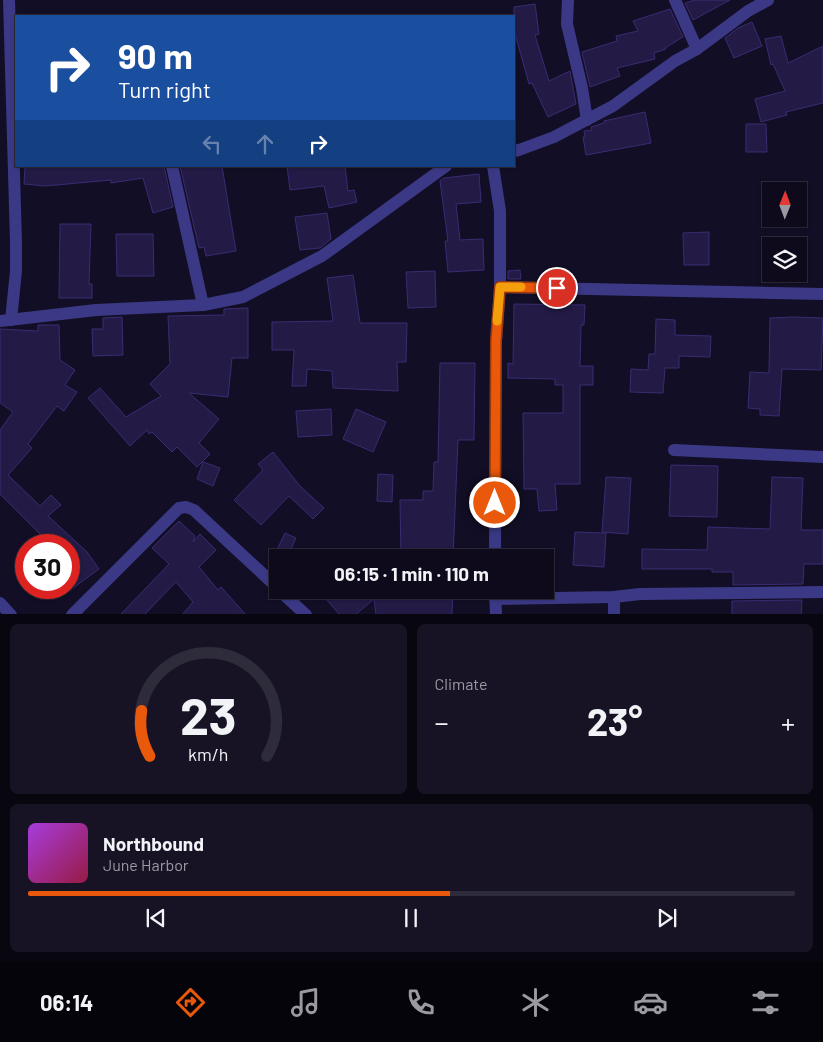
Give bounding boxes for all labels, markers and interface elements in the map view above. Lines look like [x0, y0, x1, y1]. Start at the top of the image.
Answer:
text: 90 m [118, 34, 193, 76]
icon: right [35, 35, 100, 100]
text: Turn right [118, 76, 211, 102]
icon: left [198, 130, 226, 158]
icon: ahead [251, 130, 279, 158]
icon: right [304, 130, 332, 158]
north arrow [762, 182, 808, 228]
map controls [762, 182, 807, 282]
button: layers [762, 237, 807, 282]
pin [536, 267, 578, 309]
icon: arrive [543, 274, 571, 302]
position arrow [468, 476, 520, 528]
speed limit sign: 30 [15, 534, 80, 599]
text: 06:15 · 1 min · 110 m [334, 562, 489, 585]
text: Climate [435, 674, 487, 693]
text: 23 [180, 683, 236, 745]
text: 23° [587, 698, 643, 744]
text: − [435, 705, 449, 739]
text: + [781, 705, 795, 739]
text: km/h [188, 743, 228, 765]
text: Northbound [103, 832, 204, 855]
text: June Harbor [103, 855, 189, 874]
icon: previous [142, 904, 170, 932]
icon: pause [397, 904, 425, 932]
icon: next [653, 904, 681, 932]
icon: directions [173, 985, 208, 1020]
icon: music [288, 985, 323, 1020]
icon: phone [403, 985, 438, 1020]
icon: climate [518, 985, 553, 1020]
icon: car [633, 985, 668, 1020]
icon: filters [748, 985, 783, 1020]
text: 06:14 [40, 989, 93, 1015]

